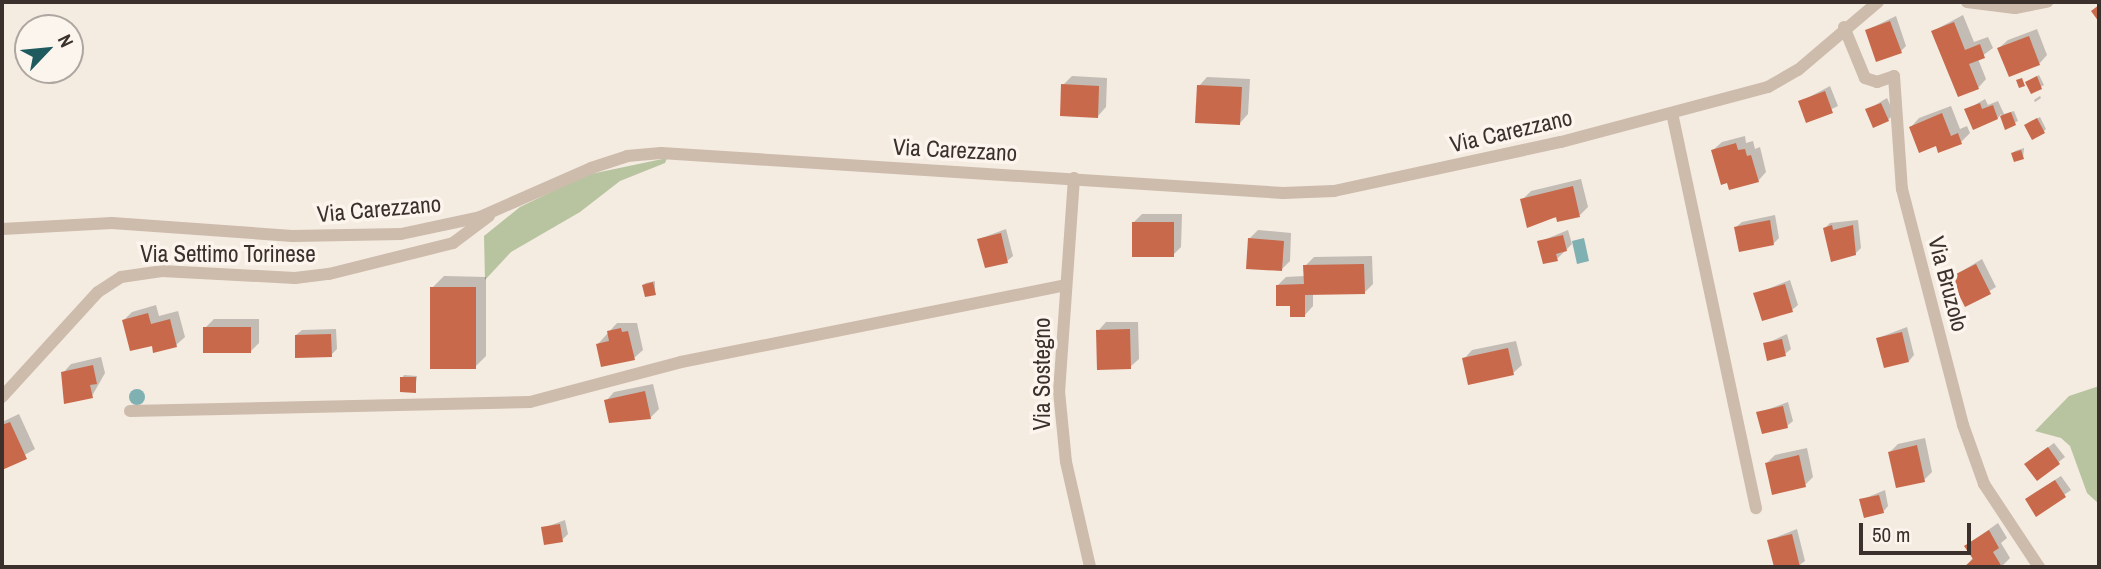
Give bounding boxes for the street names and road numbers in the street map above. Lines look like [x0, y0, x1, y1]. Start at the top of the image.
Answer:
street label: Via Carezzano [1447, 104, 1575, 158]
street label: Via Carezzano [892, 133, 1018, 167]
street label: Via Carezzano [316, 190, 442, 228]
street label: Via Bruzolo [1922, 233, 1974, 335]
street label: Via Settimo Torinese [140, 240, 316, 268]
street label: Via Sostegno [1028, 318, 1056, 430]

